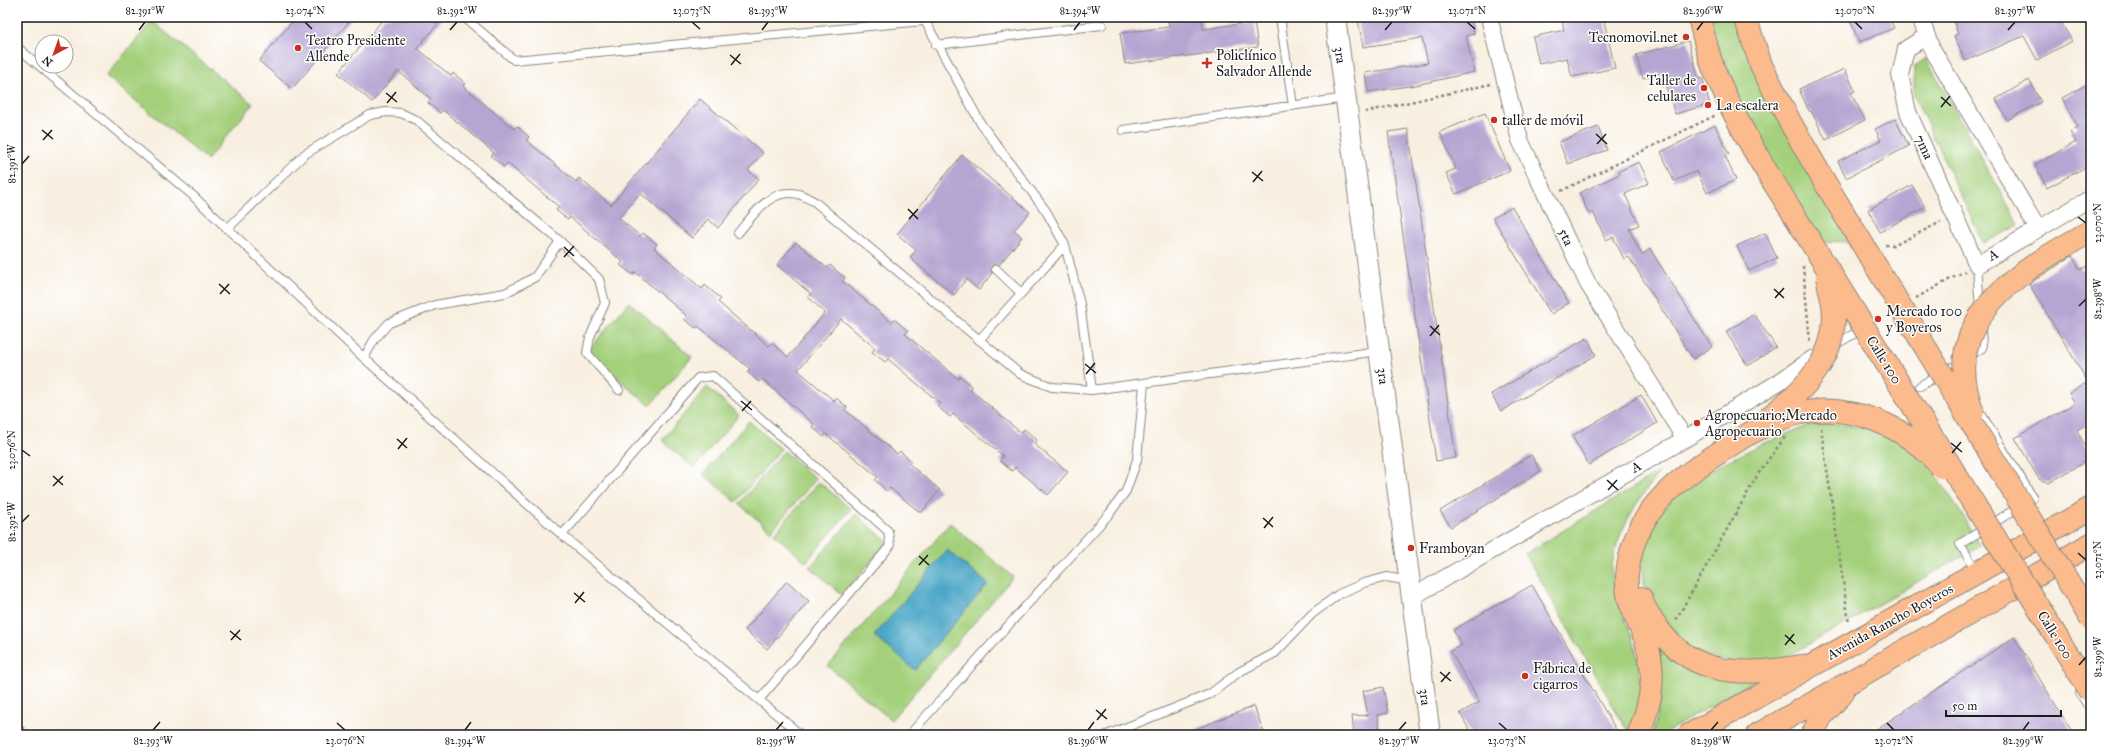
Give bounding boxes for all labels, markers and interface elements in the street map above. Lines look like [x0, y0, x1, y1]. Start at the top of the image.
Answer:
text: 82.391°W [126, 5, 165, 17]
text: 23.074°N [285, 5, 325, 17]
text: 82.392°W [437, 5, 477, 17]
text: 23.073°N [673, 5, 712, 17]
text: 82.393°W [748, 5, 788, 17]
text: 82.394°W [1060, 5, 1101, 17]
text: 82.395°W [1372, 5, 1412, 17]
text: 23.071°N [1448, 5, 1487, 17]
text: 82.396°W [1683, 5, 1724, 17]
text: 23.070°N [1835, 5, 1876, 17]
text: 82.397°W [1995, 5, 2036, 17]
place label: Tecnomovil.net [1589, 29, 1678, 46]
place label: Teatro Presidente Allende [305, 32, 406, 65]
marker: Tecnomovil.net [1681, 32, 1691, 42]
north arrow [34, 34, 74, 74]
marker: Teatro Presidente Allende [293, 43, 303, 53]
street label: 3ra [1330, 46, 1350, 65]
place label: Policlínico Salvador Allende [1216, 47, 1312, 80]
text: N [39, 53, 56, 69]
marker: Policlínico Salvador Allende [1201, 57, 1213, 69]
place label: Taller de celulares [1647, 72, 1696, 105]
marker: Taller de celulares [1699, 83, 1709, 93]
place label: La escalera [1716, 97, 1779, 114]
marker: La escalera [1703, 100, 1713, 110]
place label: taller de móvil [1502, 112, 1584, 129]
marker: taller de móvil [1489, 115, 1499, 125]
street label: 7ma [1911, 132, 1937, 162]
text: 82.391°W [6, 144, 18, 183]
text: 23.070°N [2092, 202, 2104, 243]
street label: 5ta [1555, 226, 1577, 249]
street label: A [1984, 245, 2002, 265]
text: 82.398°W [2092, 278, 2104, 319]
place label: Mercado 100 y Boyeros [1886, 303, 1962, 336]
marker: Mercado 100 y Boyeros [1873, 314, 1883, 324]
street label: Calle 100 [1863, 333, 1905, 387]
street label: 3ra [1374, 367, 1392, 385]
place label: Agropecuario;Mercado Agropecuario [1704, 407, 1837, 440]
marker: Agropecuario;Mercado Agropecuario [1692, 418, 1702, 428]
text: 23.076°N [6, 430, 18, 470]
street label: A [1627, 457, 1645, 477]
text: 82.392°W [6, 502, 18, 542]
place label: Framboyan [1419, 540, 1485, 557]
text: 23.071°N [2092, 540, 2104, 579]
marker: Framboyan [1406, 543, 1416, 553]
street label: Avenida Rancho Boyeros [1823, 580, 1956, 664]
street label: Calle 100 [2034, 608, 2076, 662]
text: 82.399°W [2092, 636, 2104, 677]
place label: Fábrica de cigarros [1533, 660, 1591, 693]
marker: Fábrica de cigarros [1520, 671, 1530, 681]
street label: 3ra [1416, 688, 1434, 706]
scale bar [1946, 692, 2061, 718]
text: 50 m [1952, 699, 1977, 713]
text: 82.393°W [133, 735, 173, 747]
text: 23.076°N [325, 735, 365, 747]
text: 82.394°W [445, 735, 486, 747]
text: 82.395°W [756, 735, 796, 747]
text: 82.396°W [1068, 735, 1109, 747]
text: 82.397°W [1379, 735, 1420, 747]
text: 23.073°N [1488, 735, 1527, 747]
text: 82.398°W [1691, 735, 1732, 747]
text: 23.072°N [1874, 735, 1914, 747]
text: 82.399°W [2003, 735, 2044, 747]

